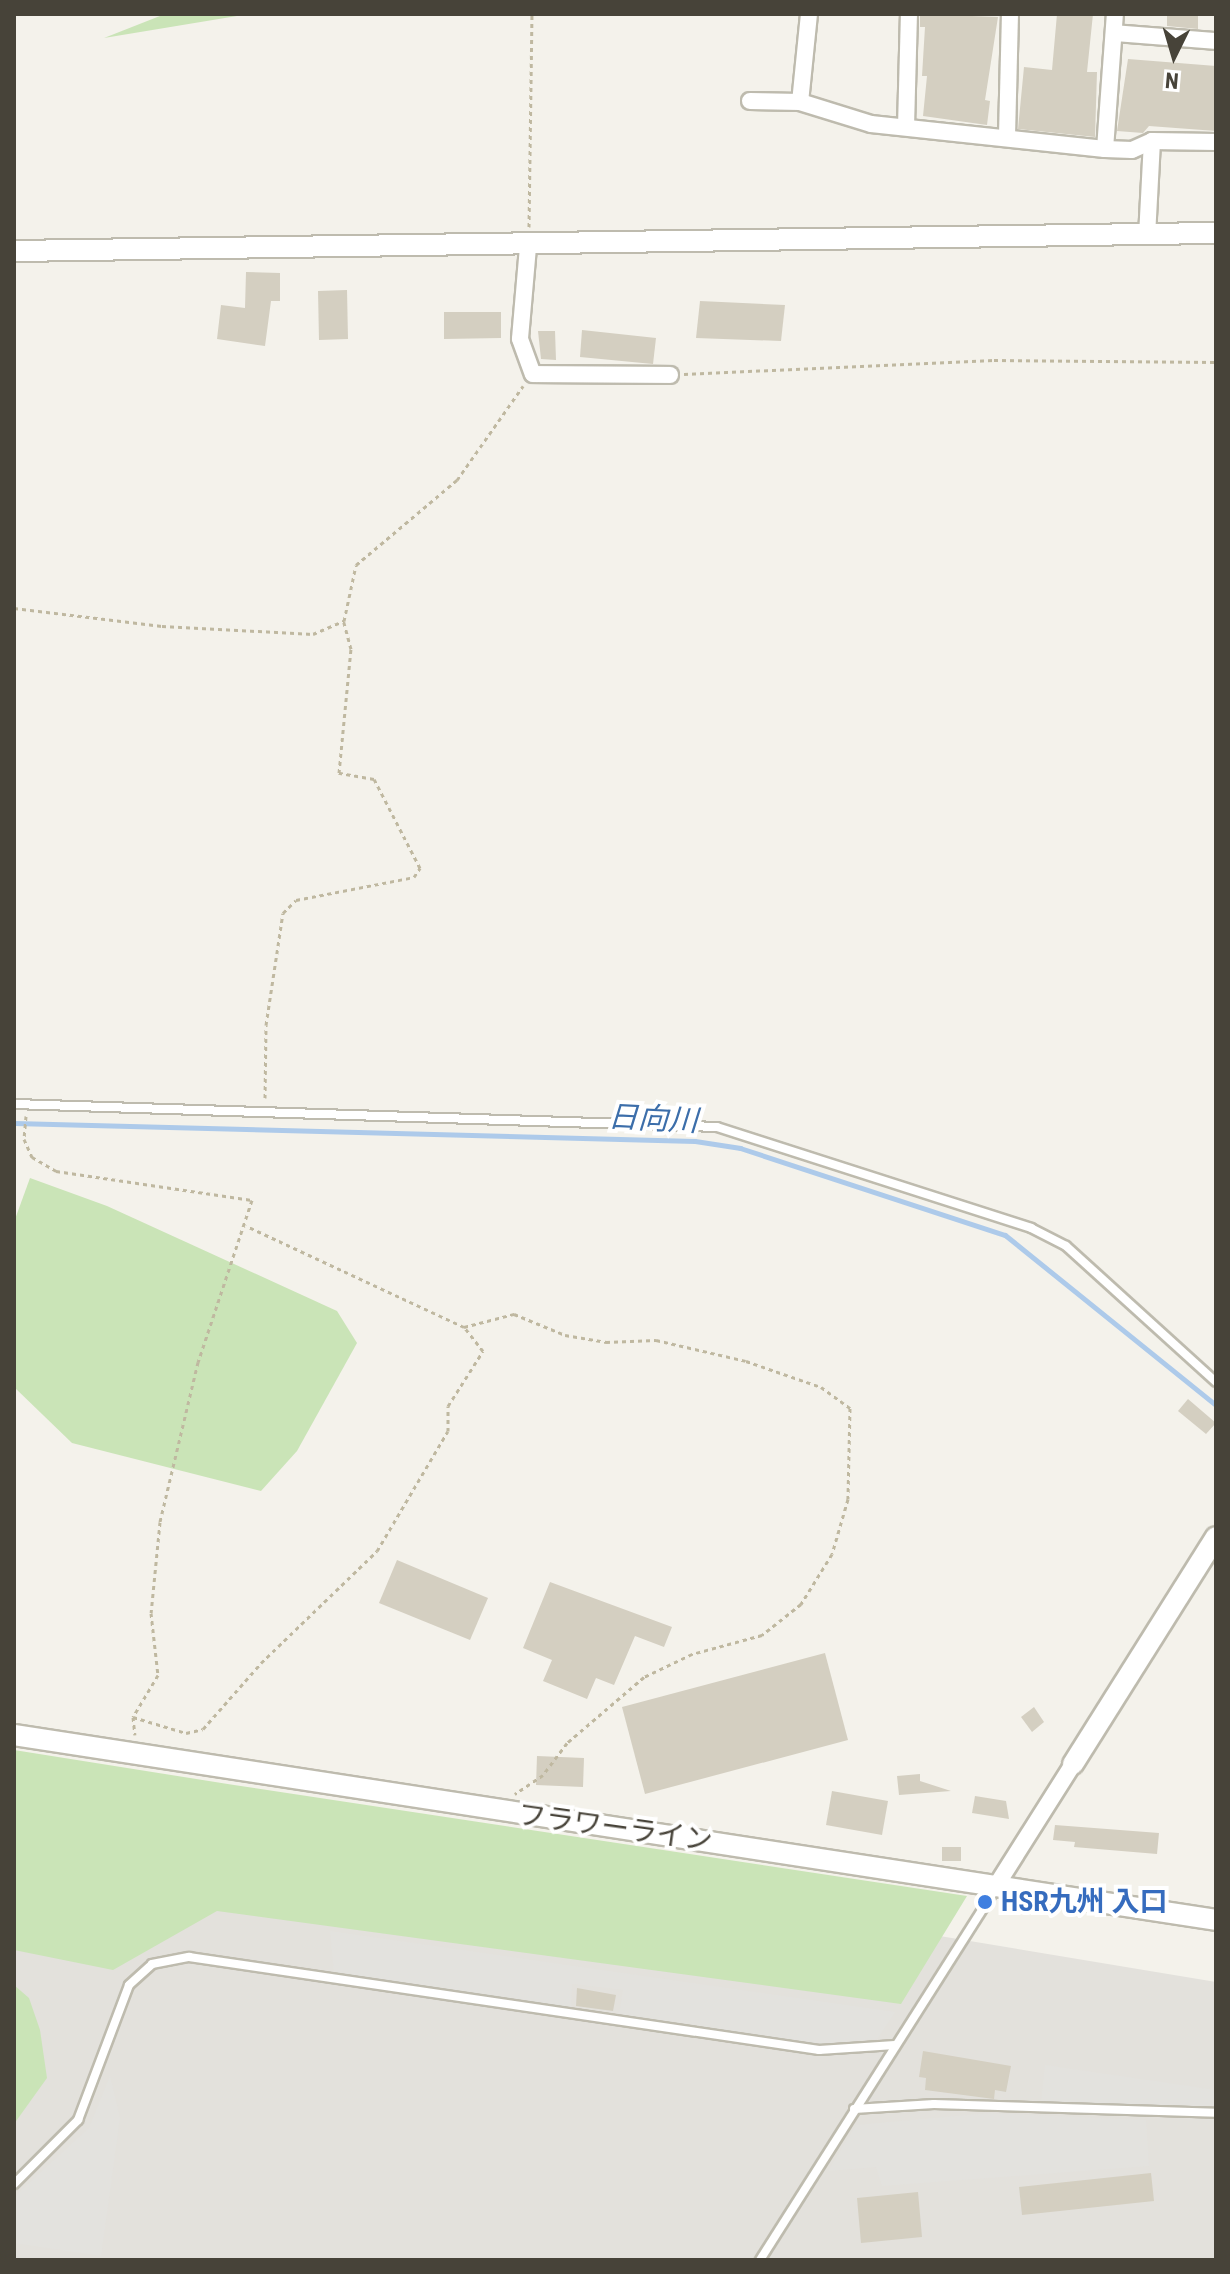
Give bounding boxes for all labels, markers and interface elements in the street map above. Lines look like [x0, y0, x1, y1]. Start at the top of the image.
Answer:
north arrow [1134, 16, 1214, 96]
text: N [1164, 67, 1180, 93]
water label: 日向川 [607, 1099, 699, 1139]
street label: フラワーライン [516, 1798, 714, 1858]
place label: HSR九州 入口 [1001, 1885, 1167, 1919]
marker: HSR九州 入口 [976, 1893, 994, 1911]

